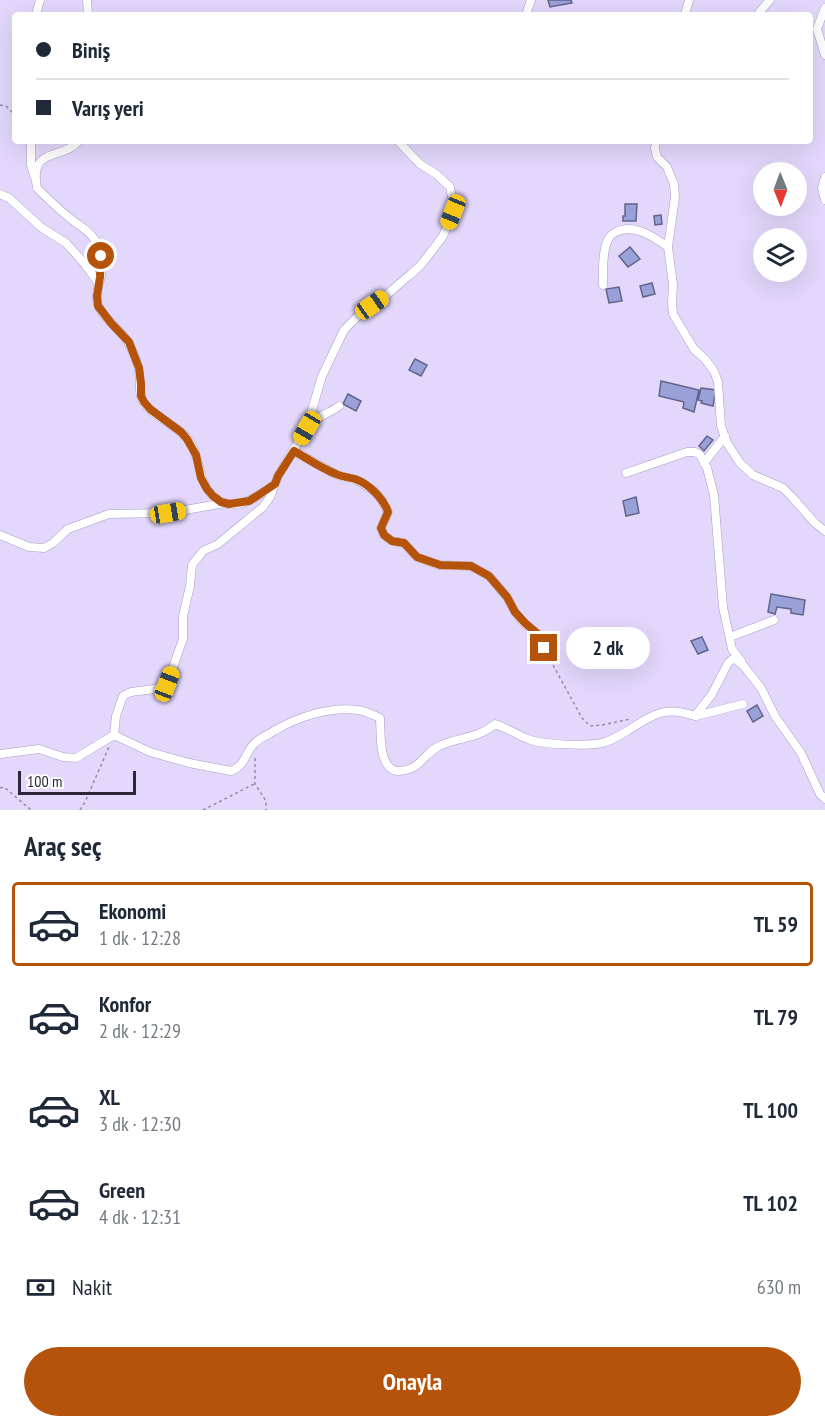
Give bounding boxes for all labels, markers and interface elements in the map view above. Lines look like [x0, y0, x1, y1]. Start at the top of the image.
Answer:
text: Biniş [72, 36, 110, 64]
text: Varış yeri [72, 94, 144, 122]
north arrow [753, 162, 807, 216]
map controls [753, 162, 807, 282]
car [438, 192, 468, 232]
button: layers [753, 228, 807, 282]
route start [87, 242, 114, 269]
car [352, 287, 392, 323]
car [290, 408, 324, 448]
car [149, 501, 187, 525]
callout: 2 dk [565, 627, 649, 669]
route end [530, 634, 557, 661]
text: 2 dk [593, 635, 623, 661]
car [152, 664, 182, 704]
scale bar [18, 768, 136, 796]
text: 100 m [27, 771, 62, 791]
text: Araç seç [24, 829, 102, 863]
icon: car [27, 897, 81, 951]
text: Ekonomi [99, 897, 166, 925]
text: TL 59 [754, 910, 798, 938]
text: 1 dk · 12:28 [99, 925, 181, 951]
icon: car [27, 990, 81, 1044]
text: Konfor [99, 990, 151, 1018]
text: TL 79 [754, 1003, 798, 1031]
text: 2 dk · 12:29 [99, 1018, 181, 1044]
icon: car [27, 1083, 81, 1137]
text: XL [99, 1083, 120, 1111]
text: TL 100 [743, 1096, 798, 1124]
text: 3 dk · 12:30 [99, 1111, 181, 1137]
icon: car [27, 1176, 81, 1230]
text: Green [99, 1176, 145, 1204]
text: TL 102 [743, 1189, 798, 1217]
text: 4 dk · 12:31 [99, 1204, 181, 1230]
icon: cash [24, 1271, 57, 1304]
text: Nakit [72, 1273, 112, 1301]
text: 630 m [757, 1274, 801, 1300]
button: Onayla [24, 1347, 801, 1416]

